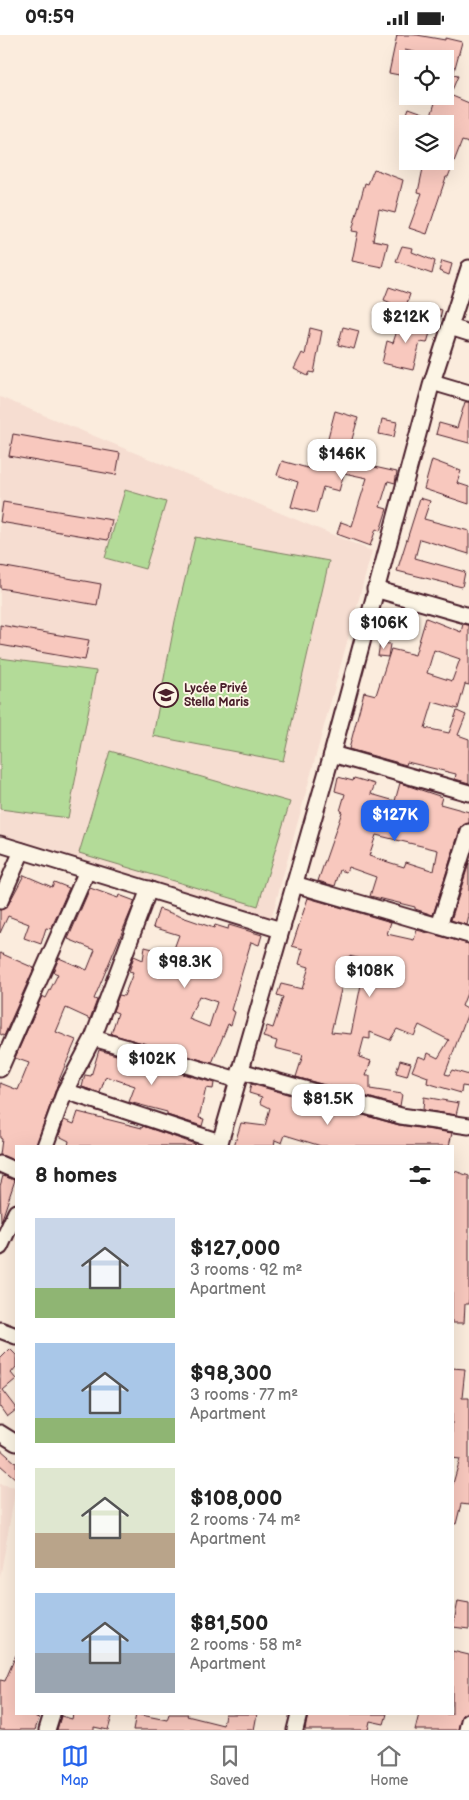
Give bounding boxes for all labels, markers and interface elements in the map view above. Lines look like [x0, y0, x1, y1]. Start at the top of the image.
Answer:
text: 09:59 [25, 6, 75, 29]
map controls [399, 50, 454, 170]
button: locate [399, 50, 454, 105]
button: layers [399, 115, 454, 170]
pin: $212K [371, 301, 441, 344]
text: $212K [383, 308, 430, 327]
pin: $146K [307, 439, 377, 481]
text: $146K [318, 445, 366, 464]
pin: $106K [349, 607, 419, 650]
text: $106K [360, 614, 408, 633]
place label: Lycée Privé Stella Maris [184, 681, 249, 710]
school or university icon: Lycée Privé Stella Maris [153, 682, 179, 708]
pin: $127K [360, 799, 430, 842]
text: $127K [372, 806, 418, 825]
pin: $98.3K [144, 947, 226, 989]
text: $98.3K [158, 953, 212, 972]
pin: $108K [335, 955, 405, 998]
text: $108K [346, 962, 394, 981]
pin: $102K [117, 1043, 187, 1086]
text: $102K [128, 1050, 176, 1069]
pin: $81.5K [287, 1083, 369, 1126]
text: $81.5K [303, 1090, 353, 1109]
icon: filters [406, 1161, 434, 1189]
text: 8 homes [35, 1163, 117, 1188]
text: $127,000 [190, 1236, 280, 1261]
icon: home [75, 1238, 135, 1298]
text: 3 rooms · 92 m² [190, 1261, 303, 1280]
text: Apartment [190, 1280, 266, 1299]
text: $98,300 [190, 1361, 272, 1386]
icon: home [75, 1363, 135, 1423]
text: 3 rooms · 77 m² [190, 1386, 298, 1405]
text: Apartment [190, 1405, 266, 1424]
text: $108,000 [190, 1486, 282, 1511]
icon: home [75, 1488, 135, 1548]
text: 2 rooms · 74 m² [190, 1511, 301, 1530]
text: Apartment [190, 1530, 266, 1549]
text: $81,500 [190, 1611, 268, 1636]
icon: home [75, 1613, 135, 1673]
text: 2 rooms · 58 m² [190, 1636, 302, 1655]
text: Apartment [190, 1655, 266, 1674]
tab: Map [61, 1742, 89, 1789]
tab: Saved [210, 1742, 249, 1789]
tab: Home [370, 1742, 408, 1789]

